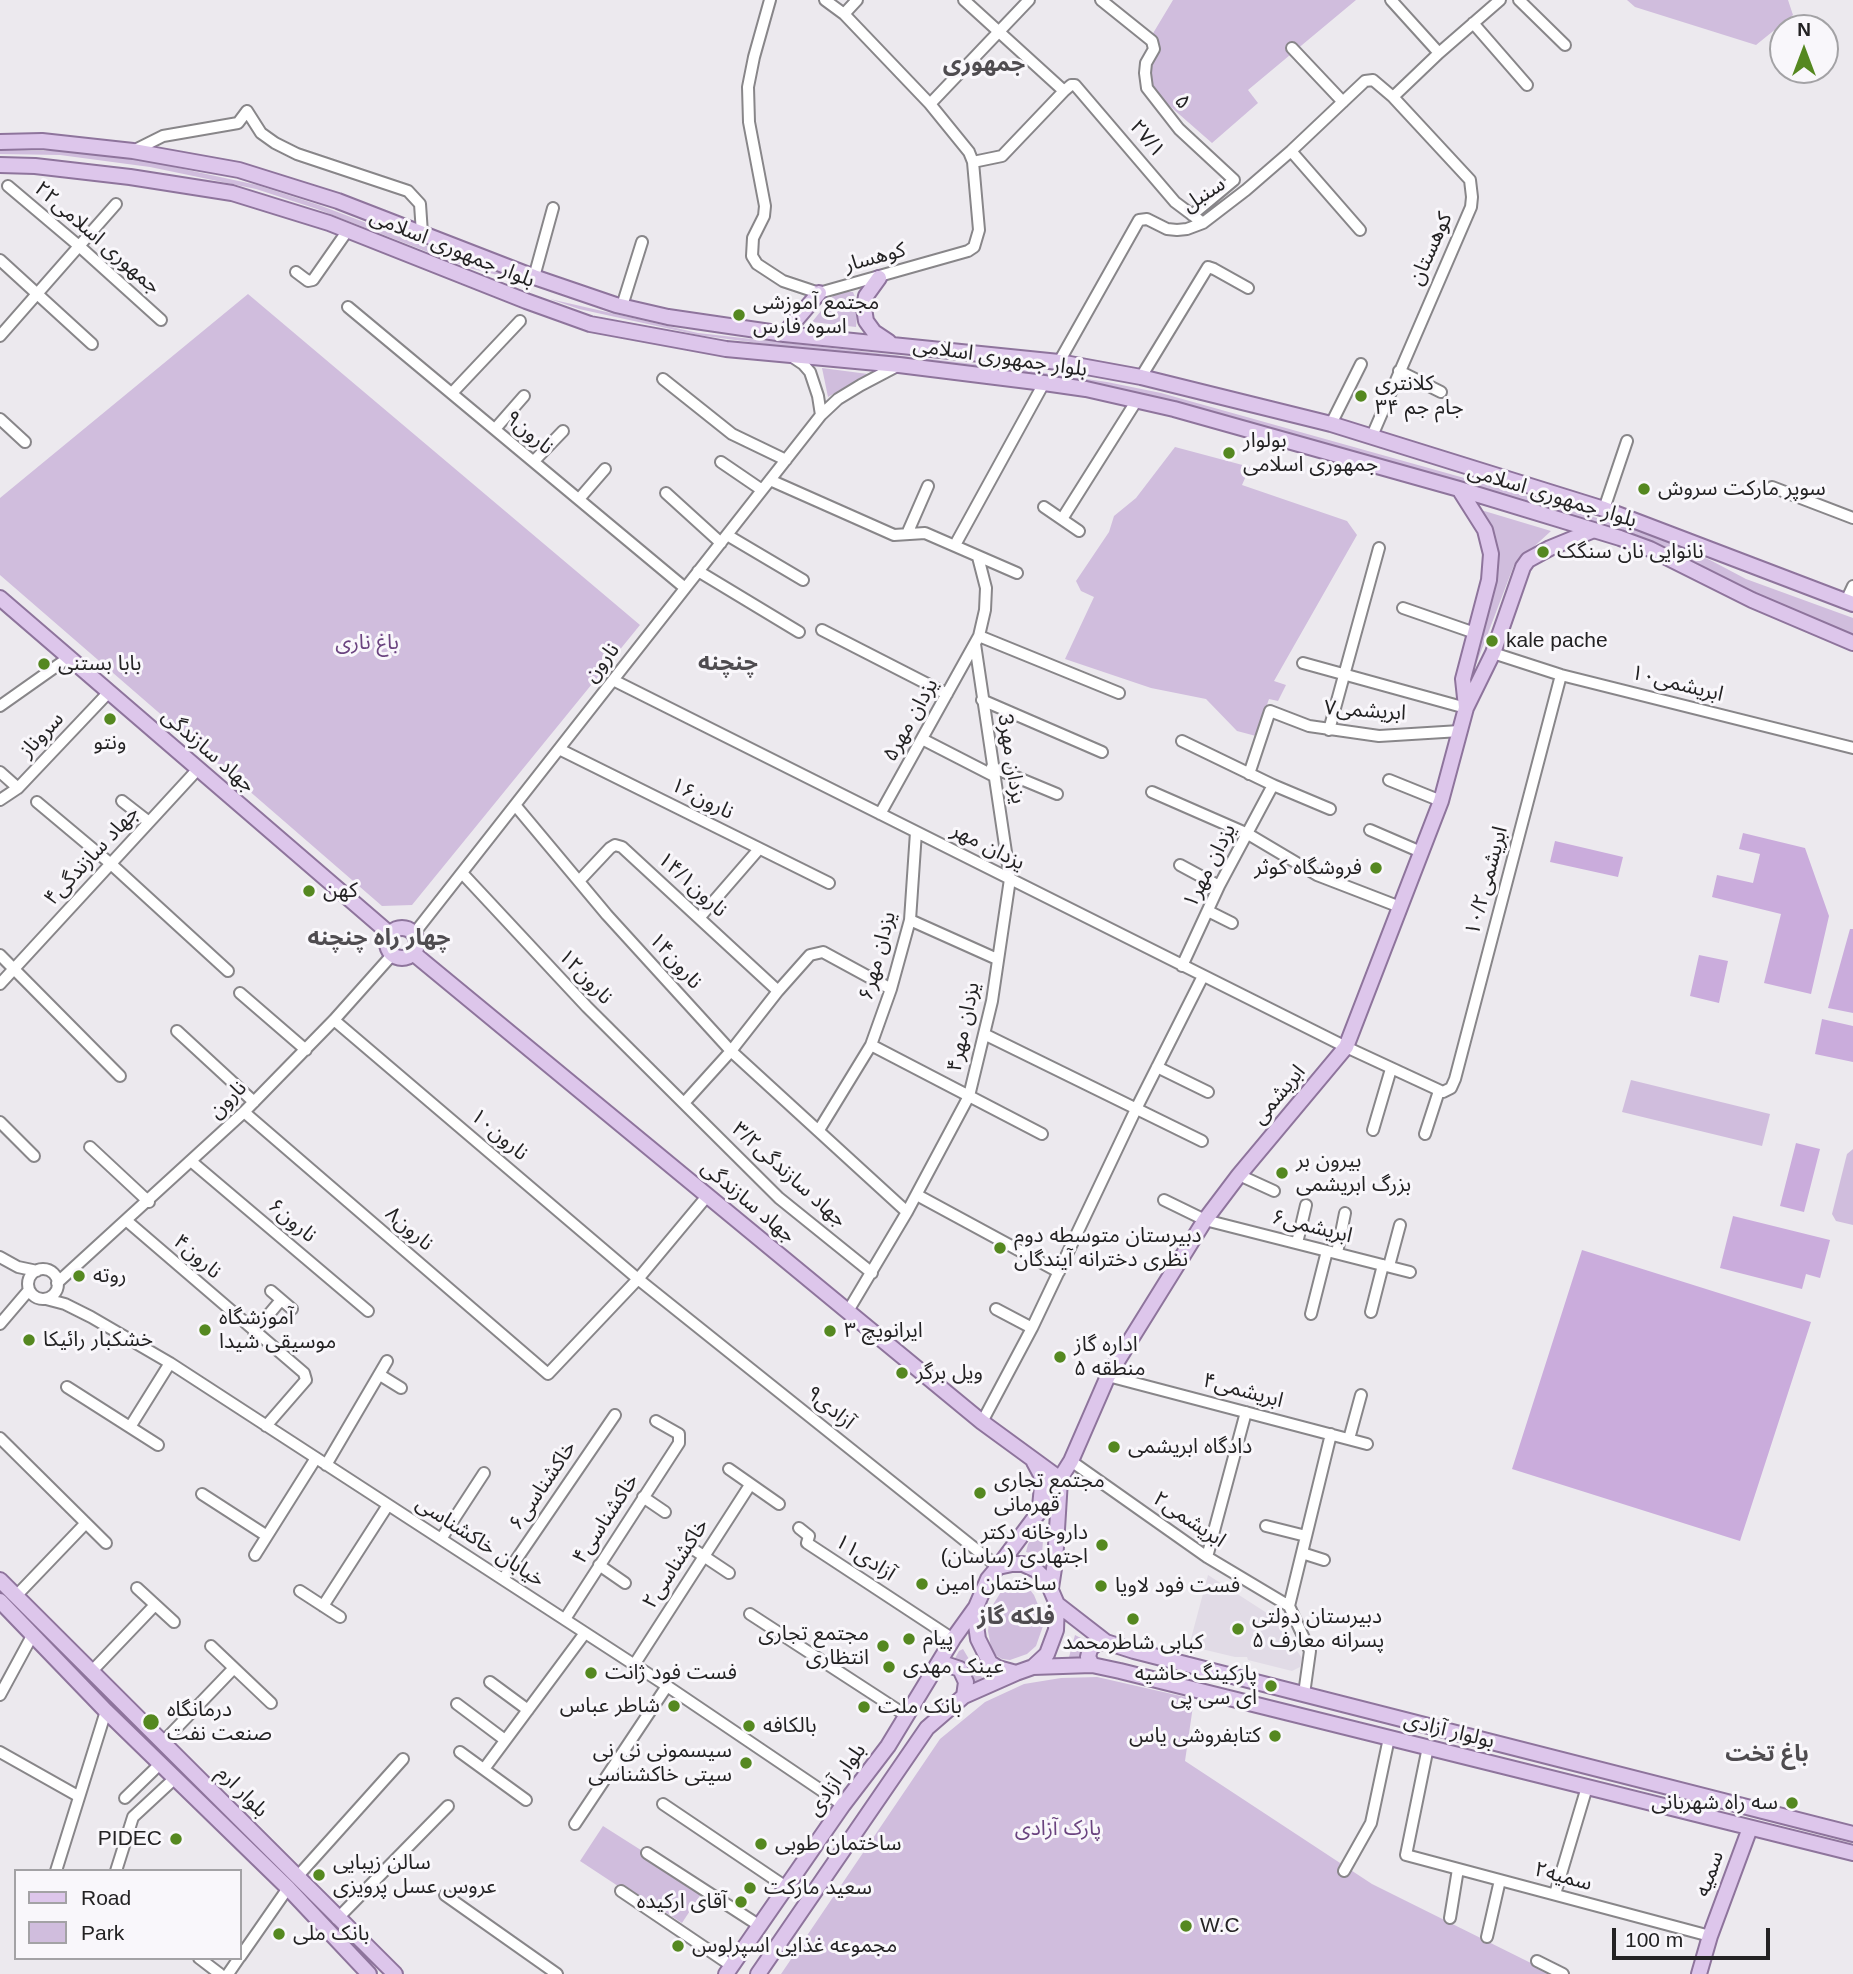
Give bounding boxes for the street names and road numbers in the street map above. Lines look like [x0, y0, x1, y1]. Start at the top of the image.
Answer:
street label: ۵ [1168, 89, 1196, 115]
street label: ۲۷/۱ [1124, 115, 1170, 163]
street label: سنبل [1178, 172, 1230, 218]
street label: جمهوری اسلامی۲۲ [29, 176, 165, 300]
street label: بلوار جمهوری اسلامی [366, 204, 538, 294]
street label: کوهستان [1404, 209, 1458, 289]
street label: کوهسار [842, 238, 908, 278]
street label: بلوار جمهوری اسلامی [911, 333, 1089, 383]
street label: نارون۹ [500, 406, 558, 460]
street label: بلوار جمهوری اسلامی [1464, 458, 1640, 534]
street label: نارون [579, 638, 625, 688]
street label: ابریشمی۱۰ [1628, 660, 1726, 708]
street label: یزدان مهر۵ [878, 674, 944, 766]
street label: ابریشمی۷ [1323, 696, 1407, 726]
street label: جهاد سازندگی [156, 704, 260, 798]
street label: سروناز [14, 707, 70, 763]
street label: 3یزدان مهر [991, 712, 1031, 806]
street label: نارون۱۶ [666, 773, 738, 825]
street label: جهاد سازندگی۴ [39, 801, 145, 911]
street label: یزدان مهر [947, 818, 1029, 876]
street label: یزدان مهر۱ [1178, 820, 1242, 912]
street label: ۱۰/۲ابریشمی [1460, 824, 1514, 938]
street label: ۱۴/۱نارون [652, 847, 732, 923]
street label: یزدان مهر۶ [854, 909, 902, 1003]
street label: نارون۱۴ [643, 928, 707, 994]
street label: نارون۱۲ [553, 944, 617, 1010]
street label: یزدان مهر۴ [942, 980, 986, 1074]
street label: ابریشمی [1247, 1060, 1311, 1130]
street label: نارون [204, 1076, 252, 1124]
street label: نارون۱۰ [465, 1104, 533, 1166]
street label: ۳/۲جهاد سازندگی [727, 1117, 851, 1233]
street label: جهاد سازندگی [696, 1155, 800, 1249]
street label: نارون۶ [263, 1194, 321, 1248]
street label: نارون۸ [380, 1201, 438, 1257]
street label: ابریشمی۶ [1269, 1205, 1355, 1249]
street label: نارون۴ [168, 1229, 226, 1285]
street label: ابریشمی۴ [1200, 1368, 1286, 1414]
street label: آزادی۹ [801, 1381, 859, 1435]
street label: خاکشناسی۶ [504, 1437, 582, 1535]
street label: خاکشناسی۴ [568, 1469, 644, 1569]
street label: ابریشمی۲ [1148, 1487, 1230, 1553]
street label: خیابان خاکشناسی [411, 1491, 549, 1593]
street label: خاکشناسی۲ [638, 1514, 714, 1614]
street label: آزادی۱۱ [830, 1529, 900, 1587]
street label: بولوار آزادی [1401, 1708, 1497, 1754]
street label: بلوار آزادی [802, 1739, 872, 1821]
street label: بلوار ارم [211, 1761, 273, 1823]
street label: سمیه [1690, 1848, 1730, 1900]
street label: ۲سمیه [1531, 1857, 1595, 1897]

